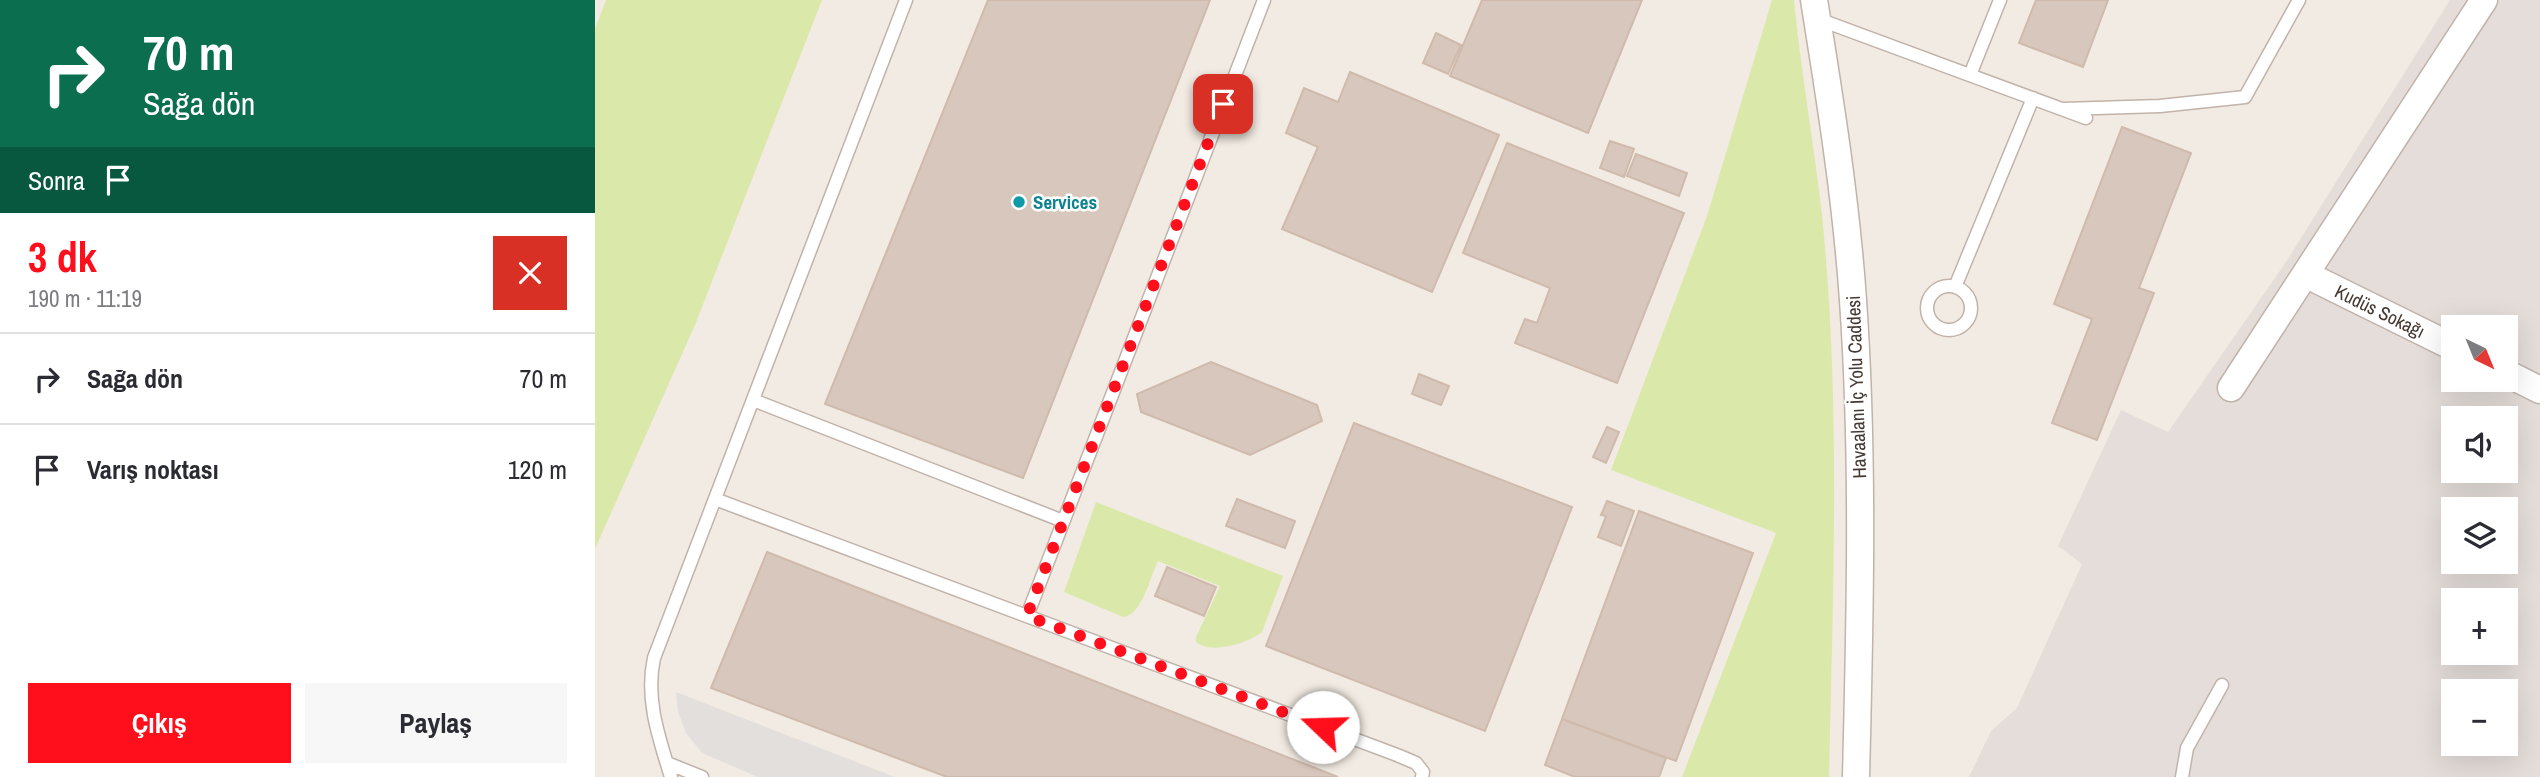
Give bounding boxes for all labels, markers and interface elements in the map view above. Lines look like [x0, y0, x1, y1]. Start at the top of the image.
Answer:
text: 70 m [143, 19, 235, 85]
icon: right [28, 28, 119, 119]
pin [1193, 74, 1253, 134]
text: Sağa dön [143, 82, 255, 125]
icon: arrive [1204, 85, 1242, 123]
icon: arrive [99, 161, 137, 199]
text: Sonra [28, 163, 85, 198]
place label: Services [1033, 189, 1097, 215]
marker: Services [1011, 194, 1027, 210]
text: 3 dk [28, 229, 97, 285]
button: close [493, 236, 567, 310]
street label: Kudüs Sokağı [2331, 278, 2429, 344]
text: 190 m · 11:19 [28, 283, 142, 314]
street label: Havaalanı İç Yolu Caddesi [1840, 295, 1872, 479]
north arrow [2441, 315, 2518, 392]
map controls [2441, 315, 2518, 756]
icon: right [28, 360, 66, 398]
text: Sağa dön [87, 361, 183, 396]
text: 70 m [520, 361, 567, 396]
button: sound [2441, 406, 2518, 483]
icon: arrive [28, 451, 66, 489]
text: Varış noktası [87, 452, 219, 487]
text: 120 m [508, 452, 567, 487]
button: layers [2441, 497, 2518, 574]
button: + [2441, 588, 2518, 665]
button: − [2441, 679, 2518, 756]
button: Çıkış [28, 683, 291, 763]
button: Paylaş [305, 683, 567, 763]
position arrow [1286, 690, 1360, 764]

